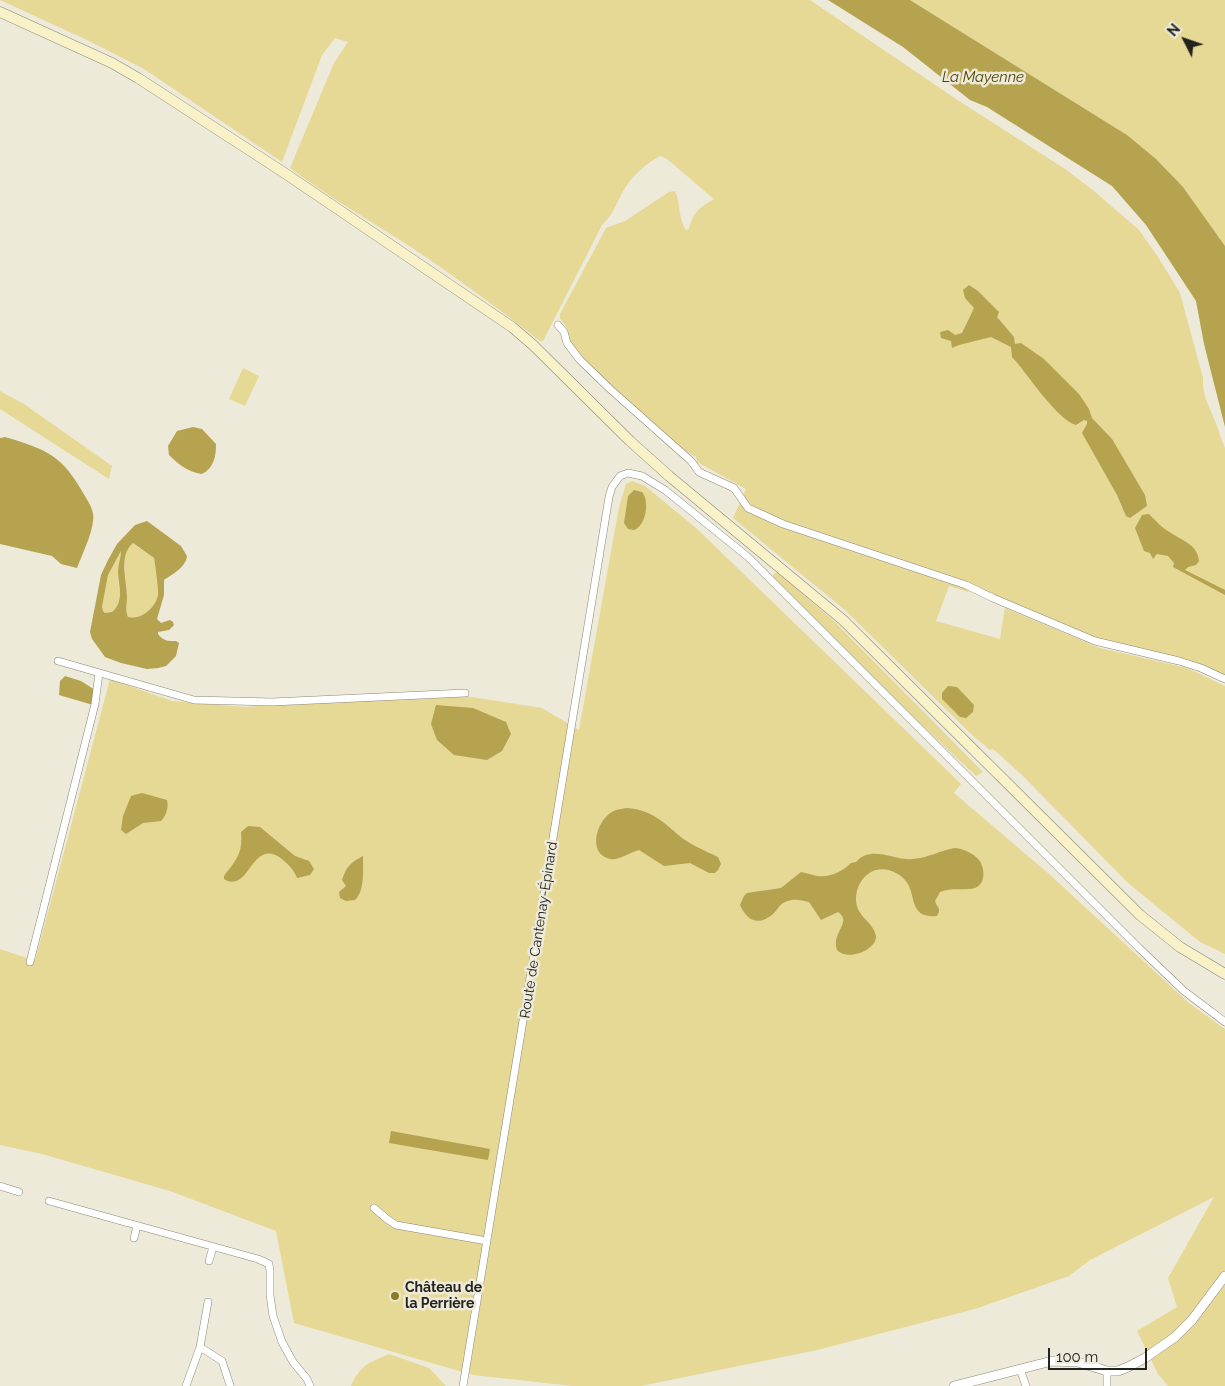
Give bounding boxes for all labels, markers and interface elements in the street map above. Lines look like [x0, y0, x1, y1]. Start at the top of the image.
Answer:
north arrow [1160, 15, 1210, 65]
text: N [1164, 21, 1183, 39]
water label: La Mayenne [942, 68, 1024, 86]
street label: Route de Cantenay-Épinard [517, 840, 561, 1020]
place label: Château de la Perrière [405, 1280, 482, 1312]
marker: Château de la Perrière [389, 1290, 401, 1302]
scale bar [1050, 1338, 1149, 1370]
text: 100 m [1056, 1348, 1098, 1366]

